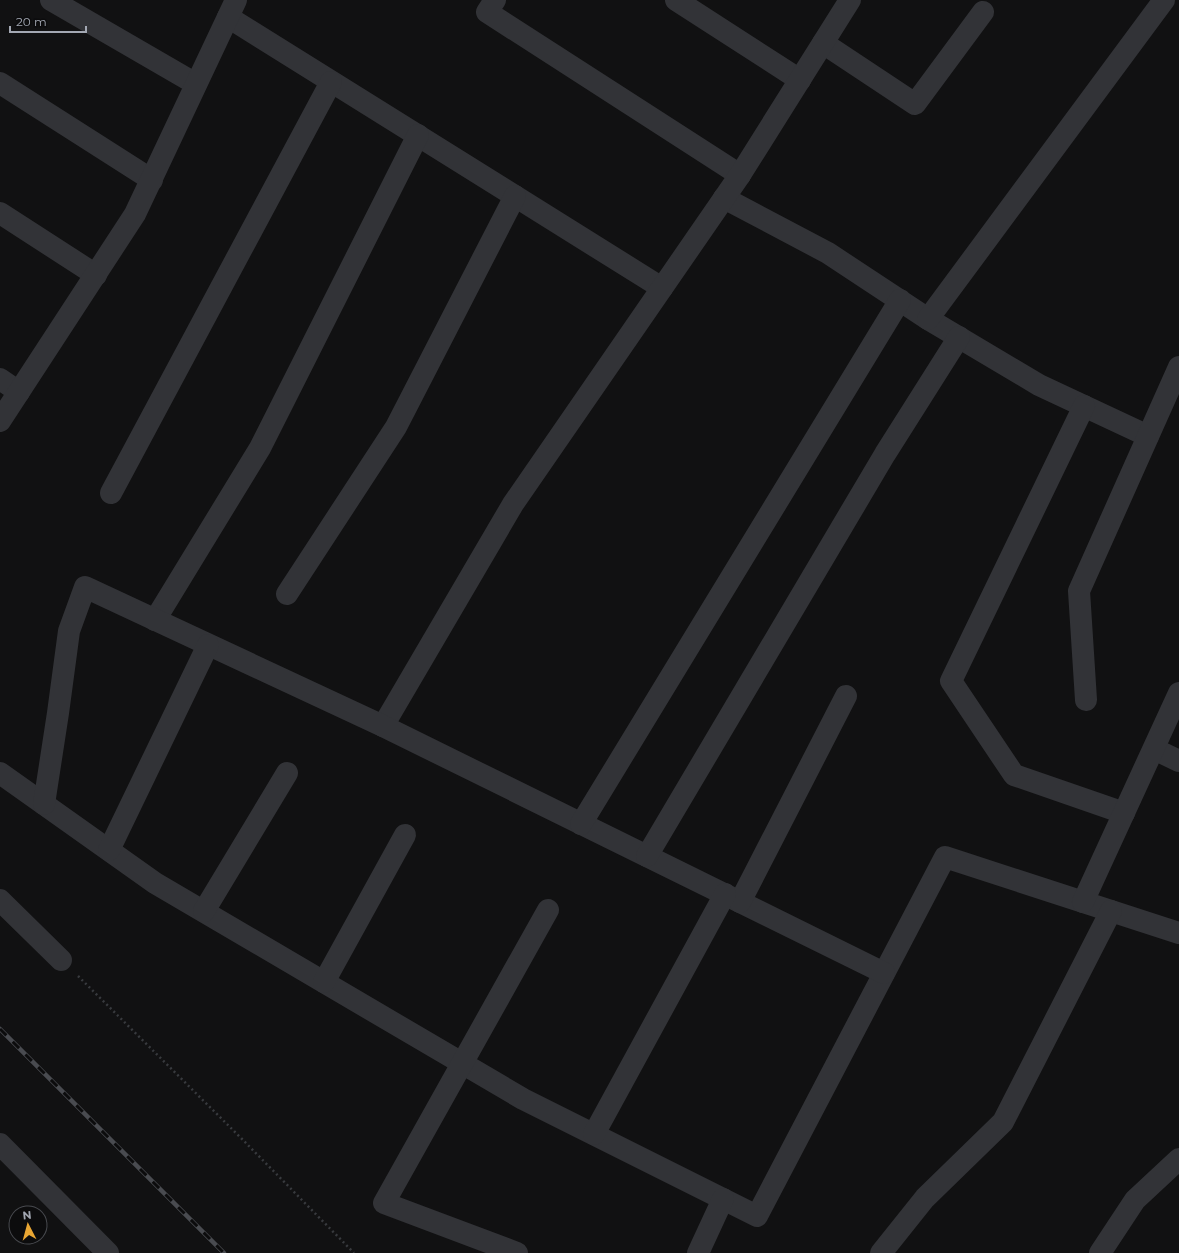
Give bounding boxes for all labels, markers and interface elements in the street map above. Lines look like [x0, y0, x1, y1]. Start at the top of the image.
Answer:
scale bar [10, 8, 86, 34]
text: 20 m [16, 14, 47, 29]
north arrow [8, 1205, 48, 1245]
text: N [22, 1208, 32, 1222]

